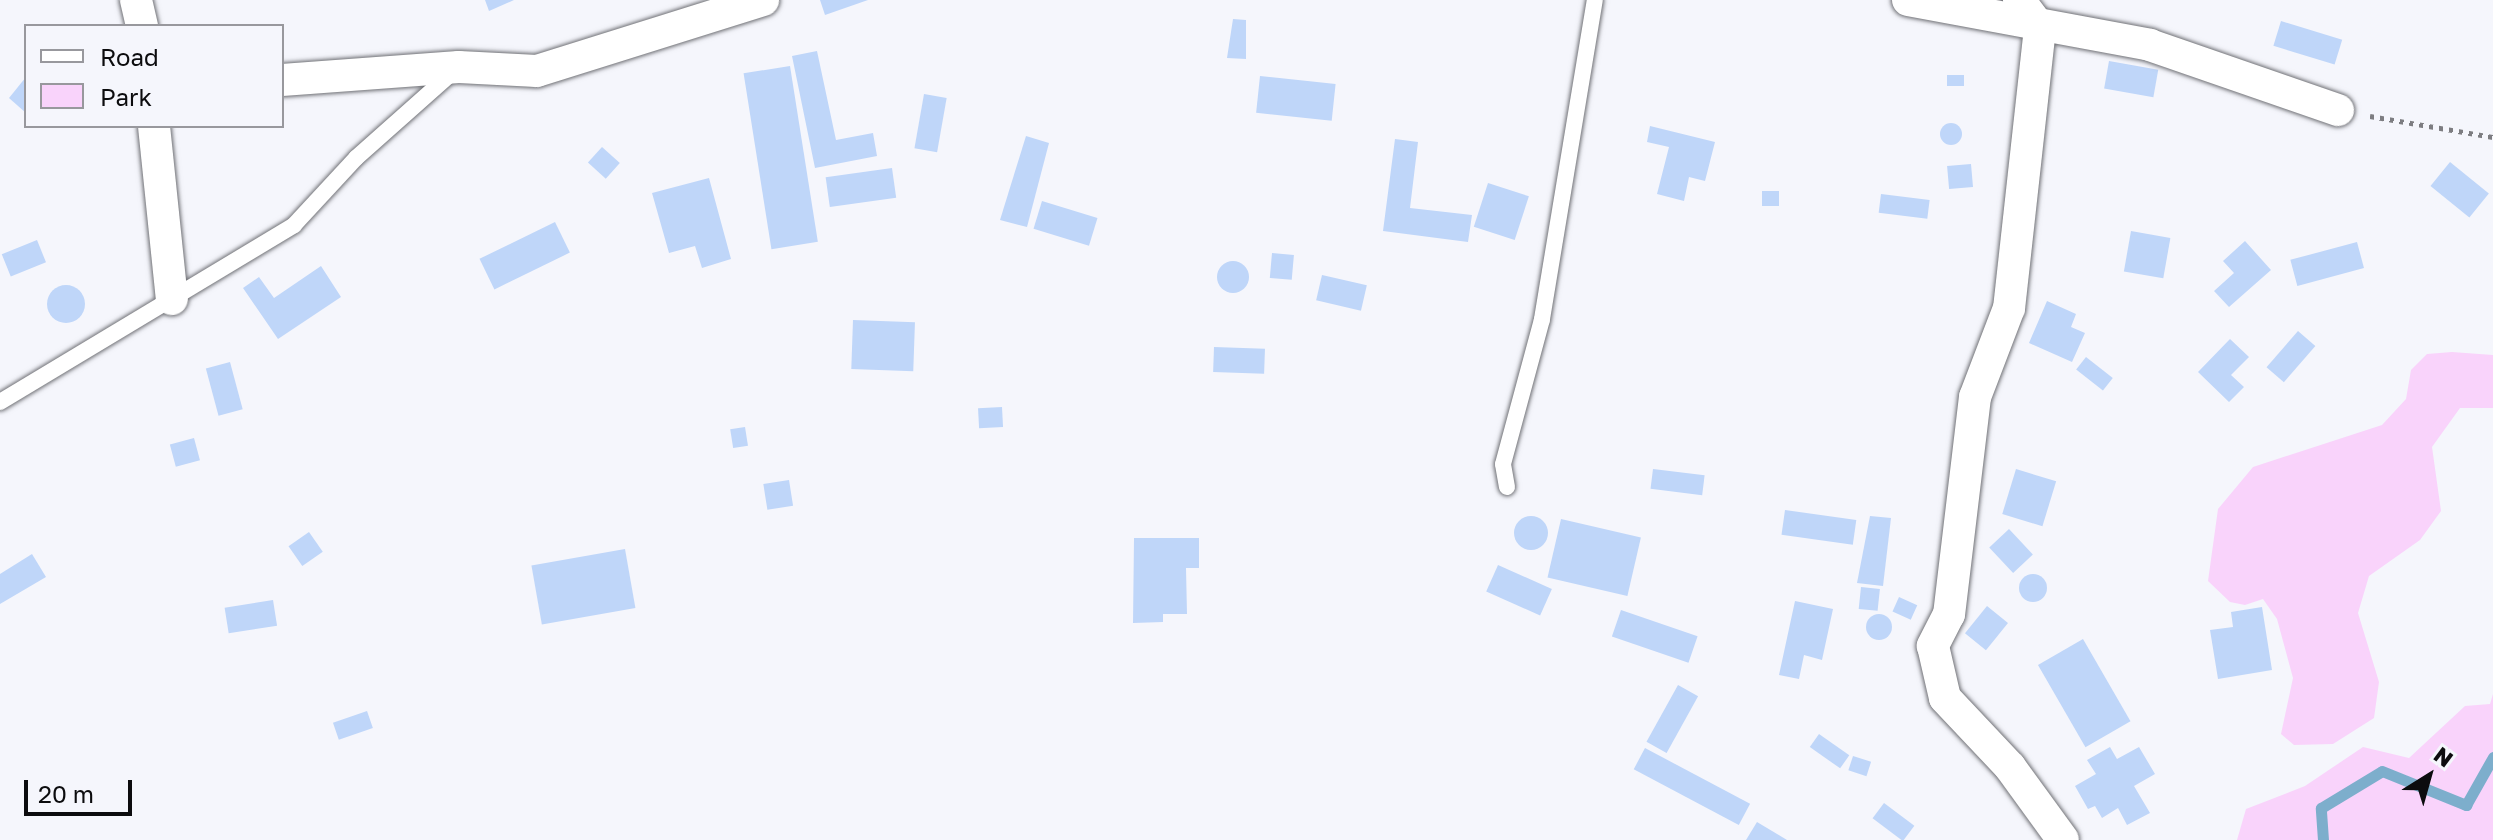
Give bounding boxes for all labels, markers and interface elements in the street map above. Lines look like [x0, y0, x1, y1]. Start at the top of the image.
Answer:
legend [24, 24, 284, 128]
text: Road [100, 42, 159, 71]
text: Park [100, 82, 152, 111]
north arrow [2389, 736, 2469, 816]
text: N [2429, 741, 2459, 772]
scale bar [28, 764, 136, 814]
text: 20 m [38, 779, 94, 808]

